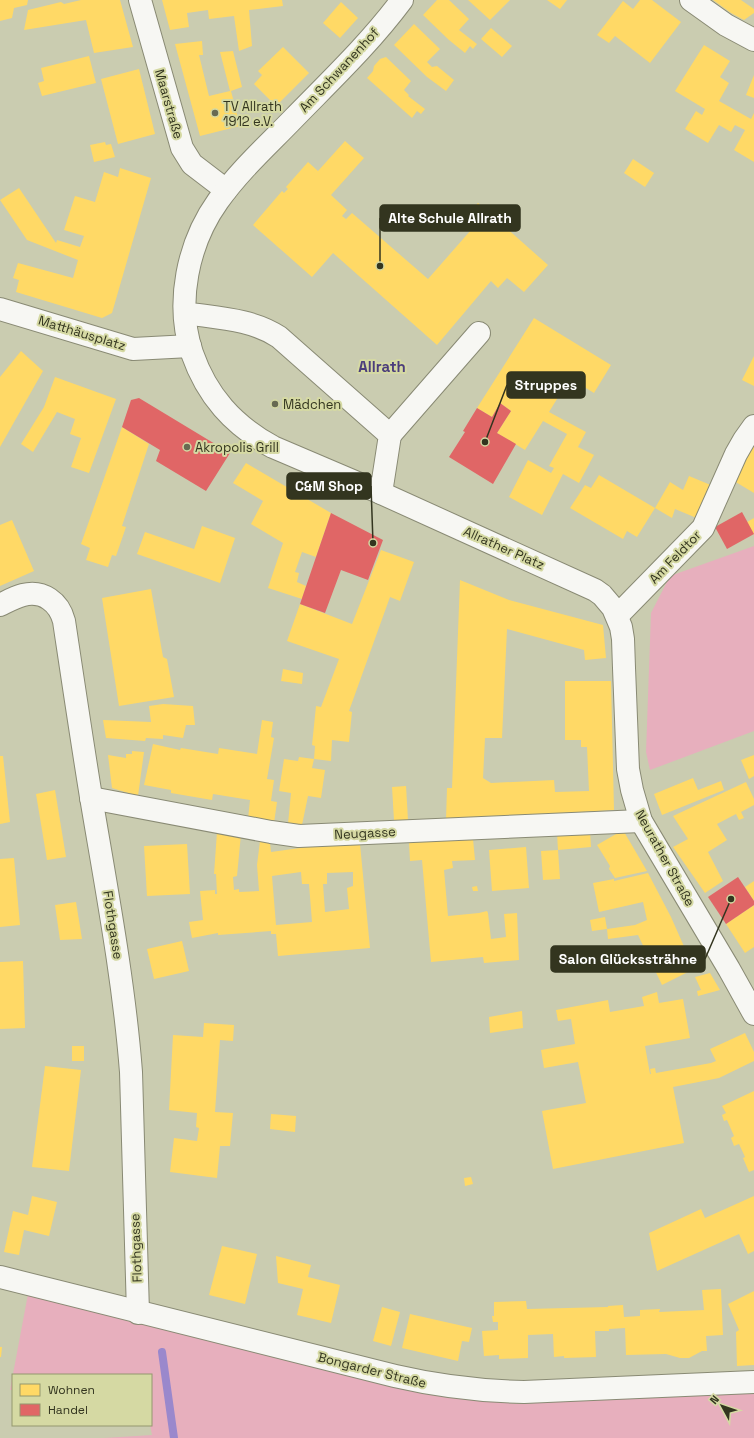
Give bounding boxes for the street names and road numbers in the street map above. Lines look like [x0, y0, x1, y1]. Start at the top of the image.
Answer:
street label: Am Schwanenhof [296, 24, 383, 116]
street label: Maarstraße [151, 67, 187, 141]
street label: Matthäusplatz [36, 312, 128, 354]
street label: Allrather Platz [461, 523, 547, 574]
street label: Am Feldtor [645, 527, 705, 587]
street label: Neurather Straße [631, 807, 699, 909]
street label: Neugasse [334, 823, 396, 843]
street label: Flothgasse [99, 890, 127, 960]
street label: Flothgasse [126, 1213, 146, 1283]
street label: Bongarder Straße [316, 1348, 428, 1392]

